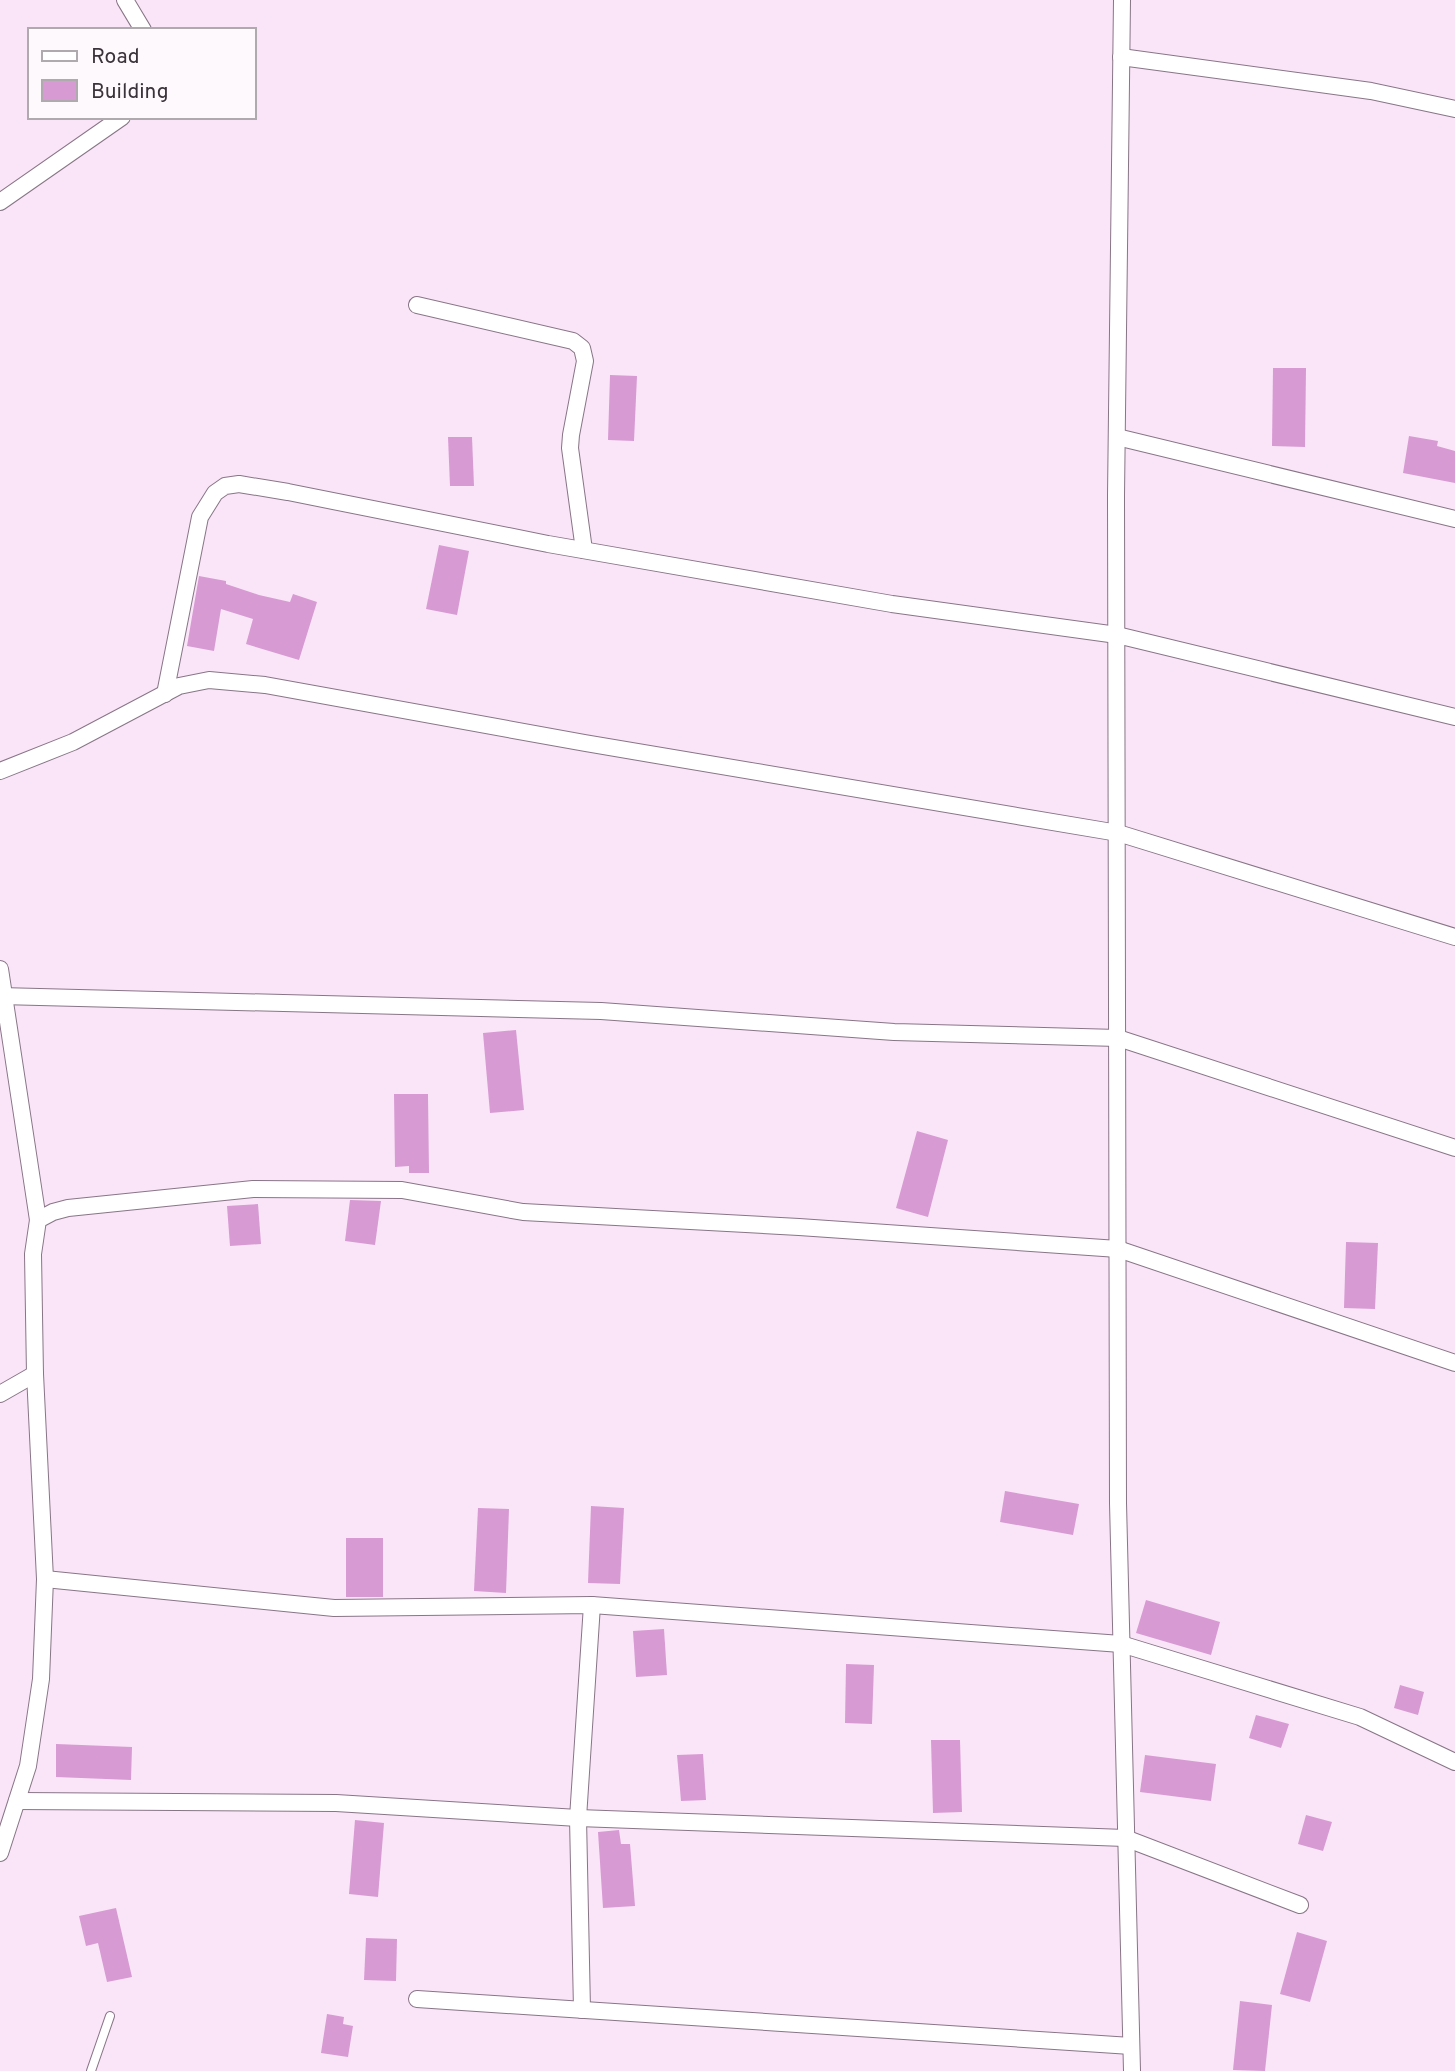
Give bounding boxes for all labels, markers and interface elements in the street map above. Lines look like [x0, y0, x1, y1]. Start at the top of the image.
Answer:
legend [28, 28, 256, 119]
text: Road [91, 44, 140, 71]
text: Building [91, 79, 169, 106]

